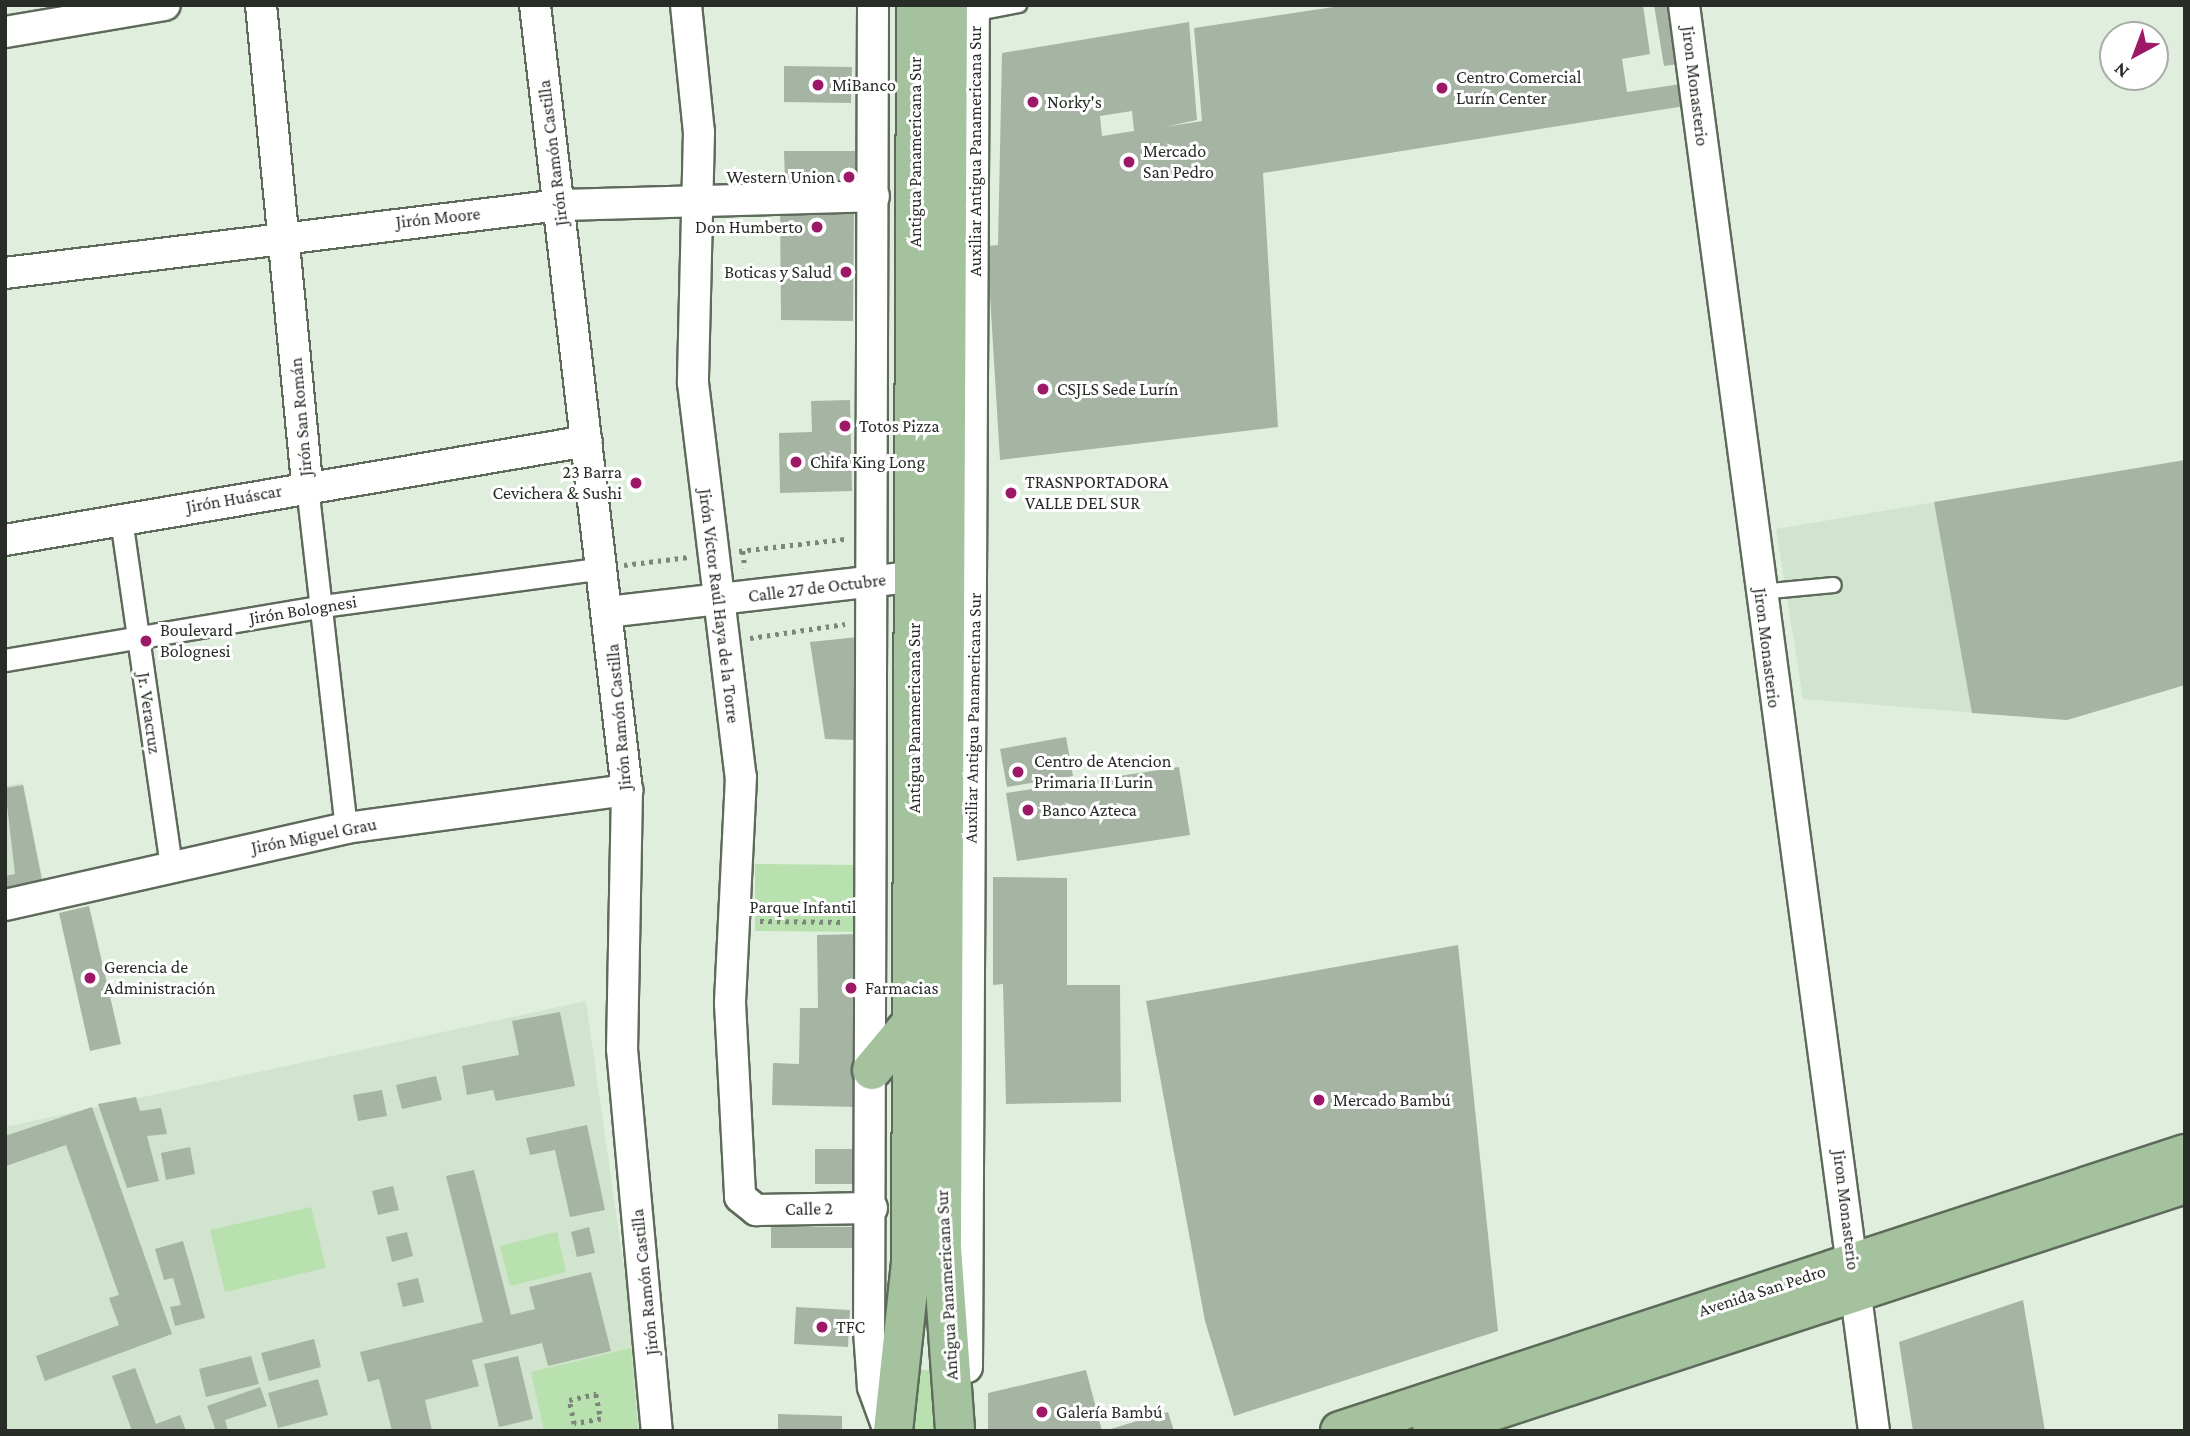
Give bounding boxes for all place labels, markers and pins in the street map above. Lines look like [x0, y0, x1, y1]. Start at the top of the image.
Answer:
place label: Centro Comercial Lurín Center [1456, 67, 1581, 110]
place label: MiBanco [832, 74, 896, 96]
marker: MiBanco [810, 77, 826, 93]
marker: Centro Comercial Lurín Center [1434, 80, 1450, 96]
place label: Norky's [1047, 91, 1102, 113]
marker: Norky's [1025, 94, 1041, 110]
place label: Mercado San Pedro [1143, 141, 1214, 184]
marker: Mercado San Pedro [1121, 154, 1137, 170]
place label: Western Union [726, 166, 835, 188]
marker: Western Union [841, 169, 857, 185]
place label: Don Humberto [695, 216, 803, 238]
marker: Don Humberto [809, 219, 825, 235]
place label: Boticas y Salud [724, 261, 832, 283]
marker: Boticas y Salud [838, 264, 854, 280]
place label: CSJLS Sede Lurín [1057, 378, 1178, 400]
marker: CSJLS Sede Lurín [1035, 381, 1051, 397]
place label: Totos Pizza [859, 415, 940, 437]
marker: Totos Pizza [837, 418, 853, 434]
place label: Chifa King Long [810, 451, 925, 473]
marker: Chifa King Long [788, 454, 804, 470]
place label: 23 Barra Cevichera & Sushi [493, 462, 622, 504]
place label: TRASNPORTADORA VALLE DEL SUR [1025, 472, 1168, 514]
marker: 23 Barra Cevichera & Sushi [628, 475, 644, 491]
marker: TRASNPORTADORA VALLE DEL SUR [1003, 485, 1019, 501]
place label: Boulevard Bolognesi [160, 620, 233, 662]
marker: Boulevard Bolognesi [138, 633, 154, 649]
place label: Centro de Atencion Primaria II Lurin [1034, 751, 1171, 794]
marker: Centro de Atencion Primaria II Lurin [1008, 762, 1028, 782]
place label: Banco Azteca [1042, 799, 1137, 821]
marker: Banco Azteca [1020, 802, 1036, 818]
place label: Gerencia de Administración [104, 957, 215, 1000]
marker: Gerencia de Administración [82, 970, 98, 986]
place label: Farmacias [865, 977, 939, 999]
marker: Farmacias [843, 980, 859, 996]
place label: Mercado Bambú [1333, 1089, 1451, 1111]
marker: Mercado Bambú [1311, 1092, 1327, 1108]
place label: TFC [836, 1316, 865, 1338]
marker: TFC [814, 1319, 830, 1335]
place label: Galería Bambú [1056, 1401, 1163, 1423]
marker: Galería Bambú [1034, 1404, 1050, 1420]

